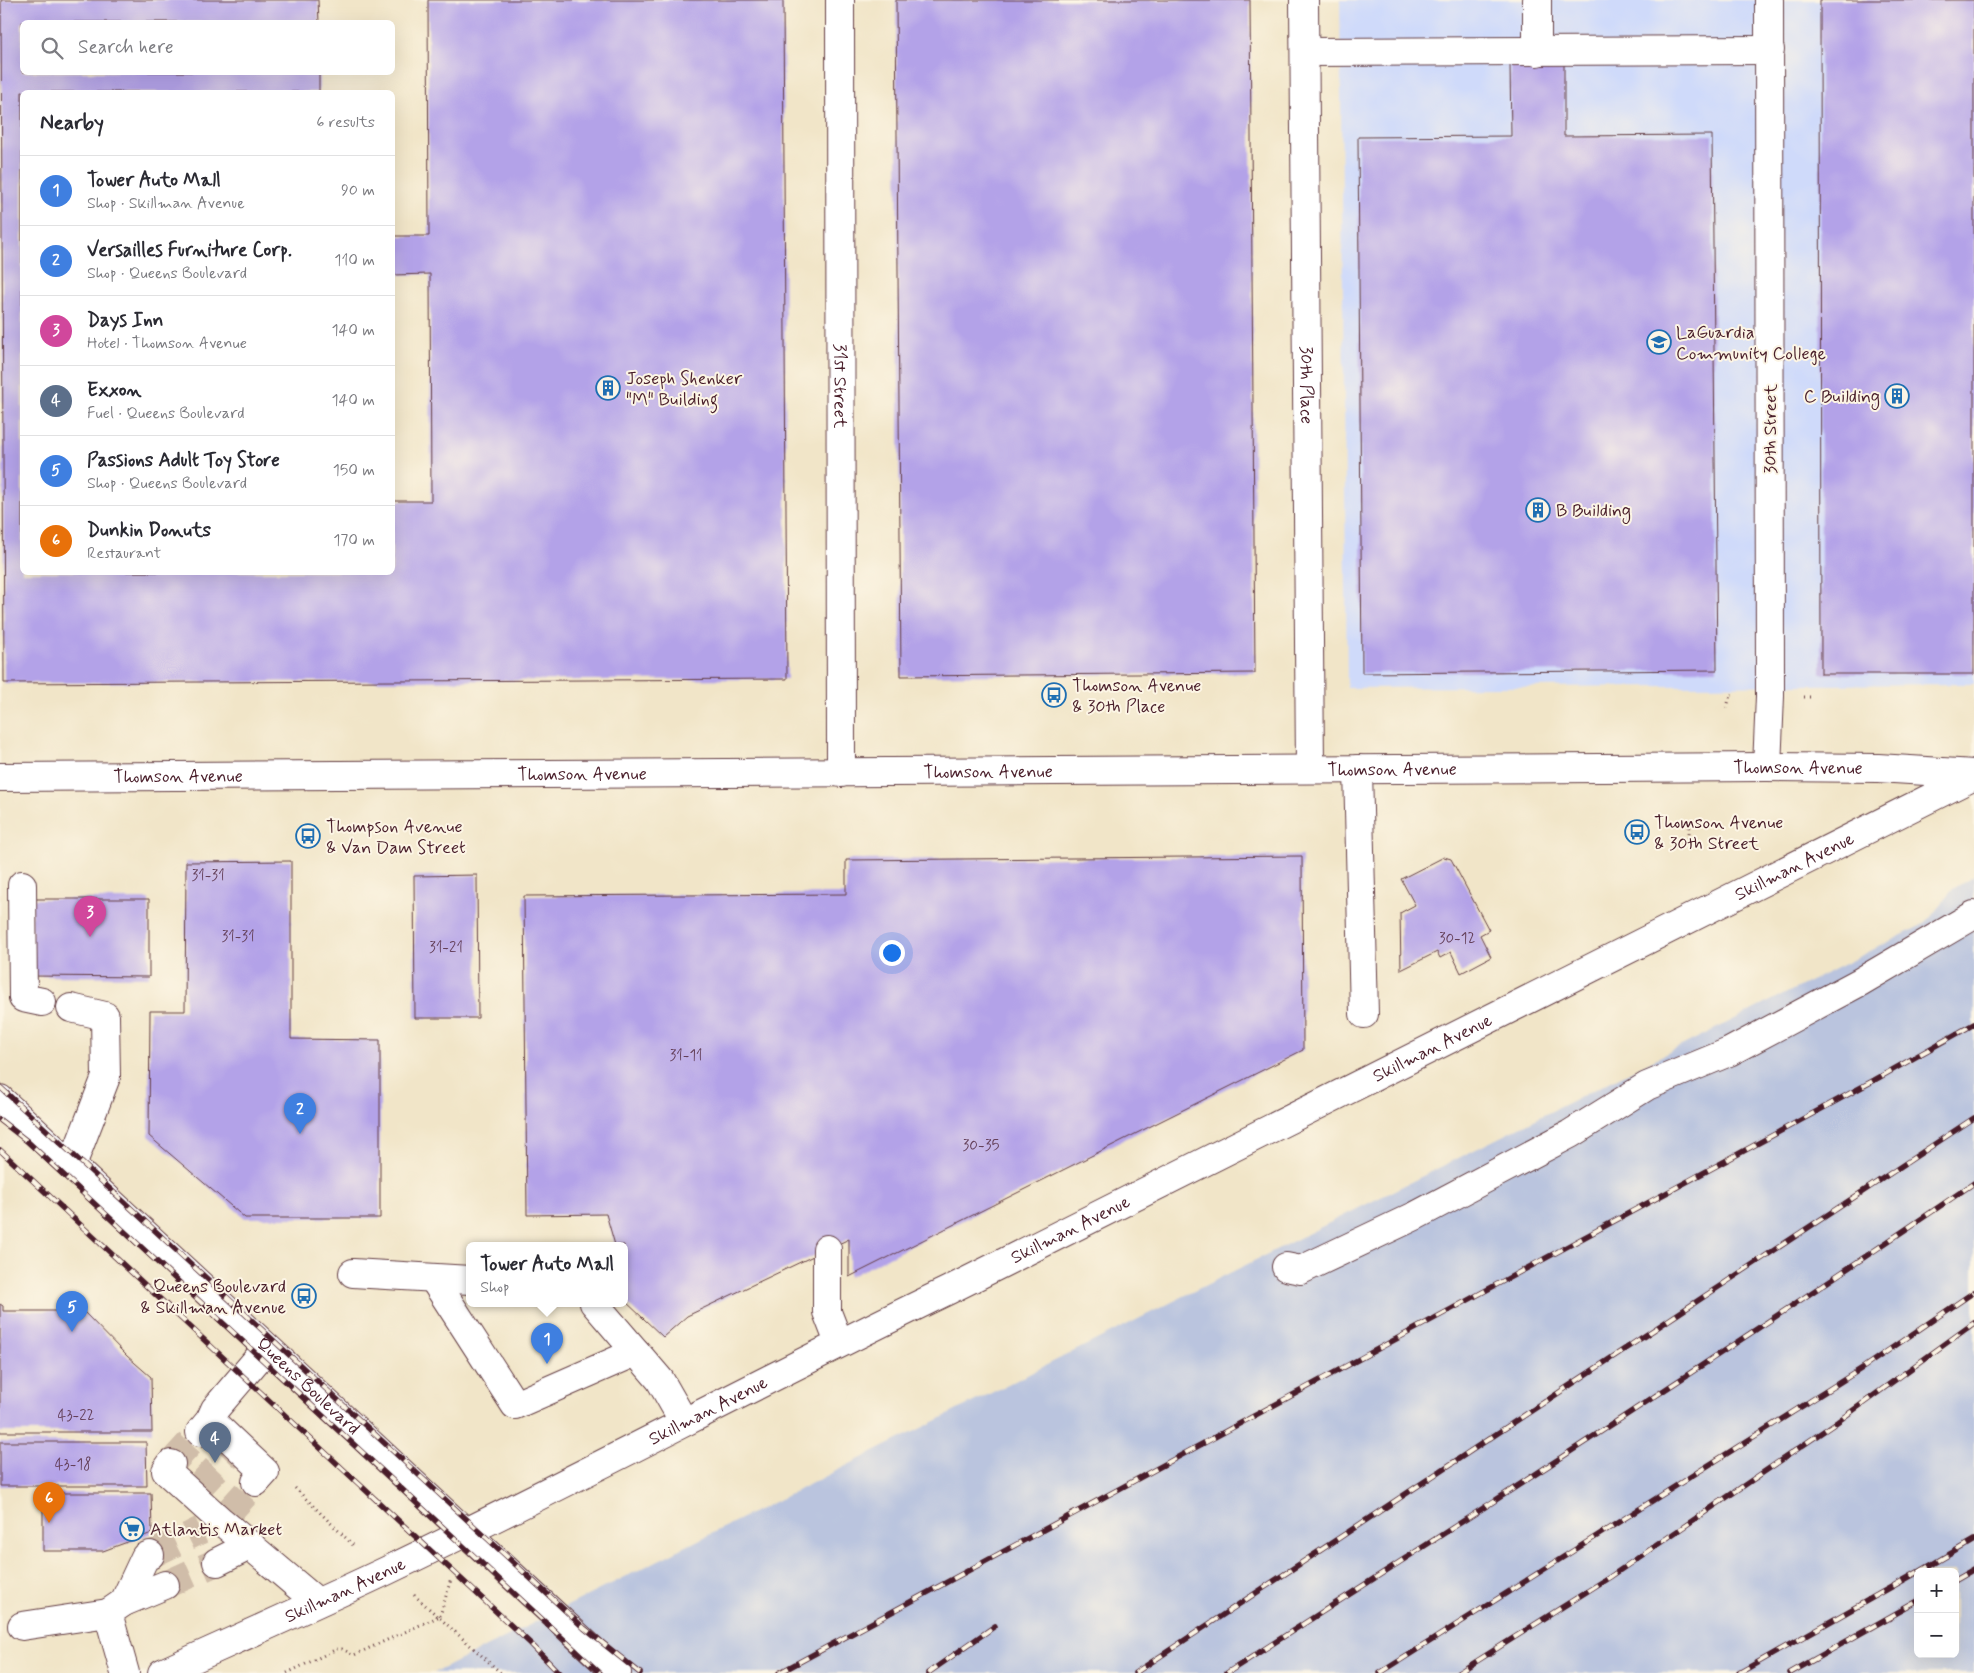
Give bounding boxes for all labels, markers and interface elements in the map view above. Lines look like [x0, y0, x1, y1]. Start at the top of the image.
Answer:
search box [20, 20, 395, 75]
icon: search [38, 34, 66, 62]
text: Search here [78, 35, 174, 60]
text: Nearby [40, 109, 104, 137]
text: 6 results [316, 112, 375, 133]
text: Tower Auto Mall [87, 168, 221, 193]
text: 1 [52, 180, 60, 201]
text: 90 m [341, 180, 375, 201]
text: Shop · Skillman Avenue [87, 193, 245, 214]
text: Versailles Furniture Corp. [87, 238, 292, 263]
text: 2 [52, 250, 60, 271]
text: 110 m [334, 250, 375, 271]
text: Shop · Queens Boulevard [87, 263, 247, 284]
text: Days Inn [87, 308, 163, 333]
text: 3 [52, 320, 60, 341]
text: 140 m [331, 320, 375, 341]
place label: LaGuardia Community College [1676, 321, 1826, 366]
school or university icon: LaGuardia Community College [1646, 329, 1672, 355]
text: Hotel · Thomson Avenue [87, 333, 247, 354]
street label: 31st Street [827, 344, 852, 429]
street label: 30th Place [1294, 346, 1318, 424]
place label: Joseph Shenker "M" Building [626, 367, 743, 414]
building icon: Joseph Shenker "M" Building [595, 375, 621, 401]
text: Exxon [87, 378, 141, 403]
building icon: C Building [1884, 383, 1910, 409]
street label: 30th Street [1759, 384, 1783, 474]
place label: C Building [1804, 385, 1880, 410]
text: 4 [51, 390, 61, 411]
text: 140 m [331, 390, 375, 411]
text: Fuel · Queens Boulevard [87, 403, 244, 424]
text: Passions Adult Toy Store [87, 448, 280, 473]
text: 5 [51, 460, 61, 481]
text: 150 m [333, 460, 375, 481]
text: Shop · Queens Boulevard [87, 473, 247, 494]
building icon: B Building [1525, 497, 1551, 523]
place label: B Building [1556, 499, 1631, 524]
text: Dunkin Donuts [87, 518, 211, 543]
text: 6 [52, 530, 60, 551]
text: 170 m [333, 530, 375, 551]
text: Restaurant [87, 543, 161, 564]
place label: Thomson Avenue & 30th Place [1072, 674, 1201, 719]
bus stop icon: Thomson Avenue & 30th Place [1041, 682, 1067, 708]
street label: Thomson Avenue [1733, 756, 1863, 781]
street label: Thomson Avenue [1327, 758, 1457, 782]
street label: Thomson Avenue [923, 760, 1053, 785]
street label: Thomson Avenue [517, 762, 647, 787]
street label: Thomson Avenue [113, 765, 243, 789]
place label: Thomson Avenue & 30th Street [1654, 811, 1783, 856]
place label: Thompson Avenue & Van Dam Street [326, 815, 466, 860]
bus stop icon: Thomson Avenue & 30th Street [1624, 819, 1650, 845]
bus stop icon: Thompson Avenue & Van Dam Street [295, 823, 321, 849]
street label: Skillman Avenue [1731, 827, 1859, 907]
house number: 31-31 [191, 866, 225, 886]
pin: 3 [74, 896, 106, 937]
house number: 31-31 [221, 927, 255, 947]
house number: 30-12 [1439, 929, 1475, 949]
house number: 31-21 [429, 938, 463, 958]
your location [879, 940, 905, 966]
street label: Skillman Avenue [1369, 1009, 1496, 1089]
house number: 31-11 [669, 1046, 703, 1066]
pin: 2 [284, 1093, 316, 1134]
house number: 30-35 [963, 1136, 999, 1156]
street label: Skillman Avenue [1007, 1190, 1134, 1270]
popup [466, 1242, 628, 1307]
text: Tower Auto Mall [480, 1252, 614, 1277]
place label: Queens Boulevard & Skillman Avenue [140, 1275, 286, 1320]
text: Shop [480, 1277, 510, 1298]
bus stop icon: Queens Boulevard & Skillman Avenue [291, 1283, 317, 1309]
pin: 5 [56, 1291, 88, 1332]
pin: 1 [531, 1323, 563, 1364]
street label: Queens Boulevard [251, 1332, 365, 1441]
street label: Skillman Avenue [645, 1371, 772, 1451]
house number: 43-22 [57, 1406, 95, 1426]
pin: 4 [199, 1422, 231, 1463]
house number: 43-18 [55, 1455, 91, 1475]
pin: 6 [33, 1482, 65, 1523]
supermarket icon: Atlantis Market [119, 1516, 145, 1542]
place label: Atlantis Market [150, 1518, 282, 1542]
street label: Skillman Avenue [281, 1552, 410, 1629]
map controls [1914, 1568, 1959, 1658]
button: + [1914, 1568, 1959, 1613]
button: − [1914, 1613, 1959, 1658]

